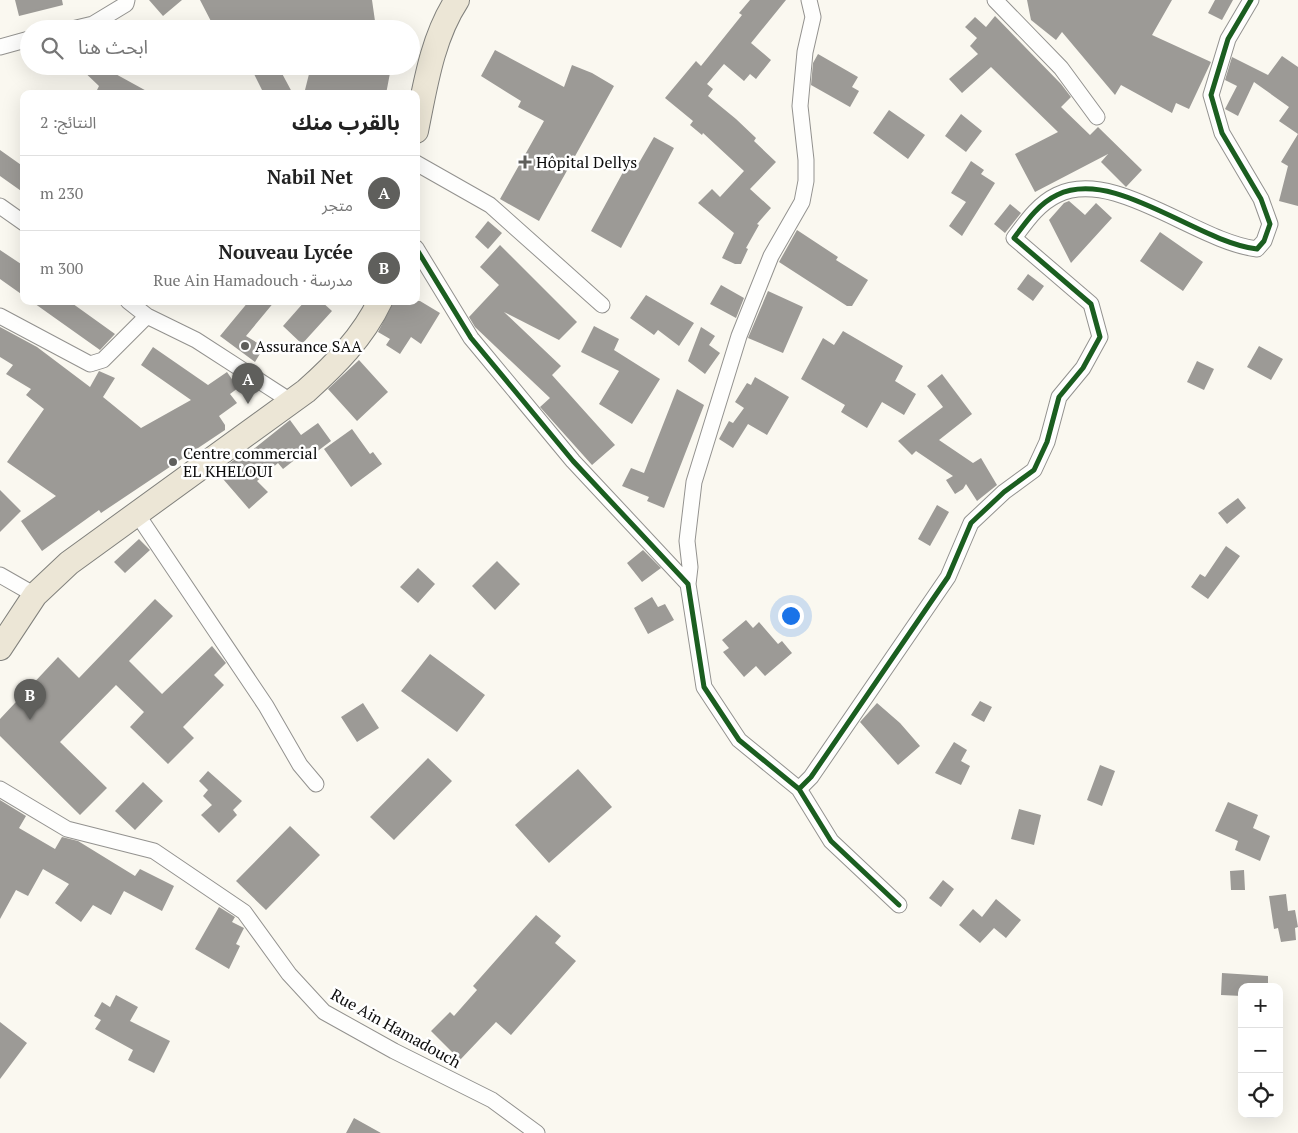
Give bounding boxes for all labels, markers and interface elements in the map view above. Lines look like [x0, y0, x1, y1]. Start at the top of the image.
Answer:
search box [20, 20, 420, 75]
icon: search [38, 34, 66, 62]
text: ابحث هنا [78, 34, 148, 59]
text: بالقرب منك [292, 108, 400, 136]
text: النتائج: 2 [40, 111, 96, 133]
place label: Hôpital Dellys [536, 151, 637, 173]
marker: Hôpital Dellys [518, 155, 532, 169]
text: Nabil Net [267, 164, 353, 189]
text: 230 m [40, 182, 83, 204]
text: A [378, 182, 390, 204]
text: متجر [322, 194, 353, 216]
text: Nouveau Lycée [219, 239, 353, 264]
text: 300 m [40, 257, 83, 279]
text: B [379, 257, 389, 279]
text: مدرسة · Rue Ain Hamadouch [153, 269, 353, 291]
place label: Assurance SAA [255, 335, 362, 357]
marker: Assurance SAA [239, 340, 251, 352]
pin: A [232, 363, 264, 404]
place label: Centre commercial EL KHELOUI [183, 442, 318, 482]
marker: Centre commercial EL KHELOUI [167, 456, 179, 468]
your location [778, 603, 804, 629]
pin: B [14, 679, 46, 720]
street label: Rue Ain Hamadouch [327, 983, 465, 1073]
map controls [1238, 983, 1283, 1118]
button: + [1238, 983, 1283, 1028]
button: − [1238, 1028, 1283, 1073]
button: locate [1238, 1073, 1283, 1118]

